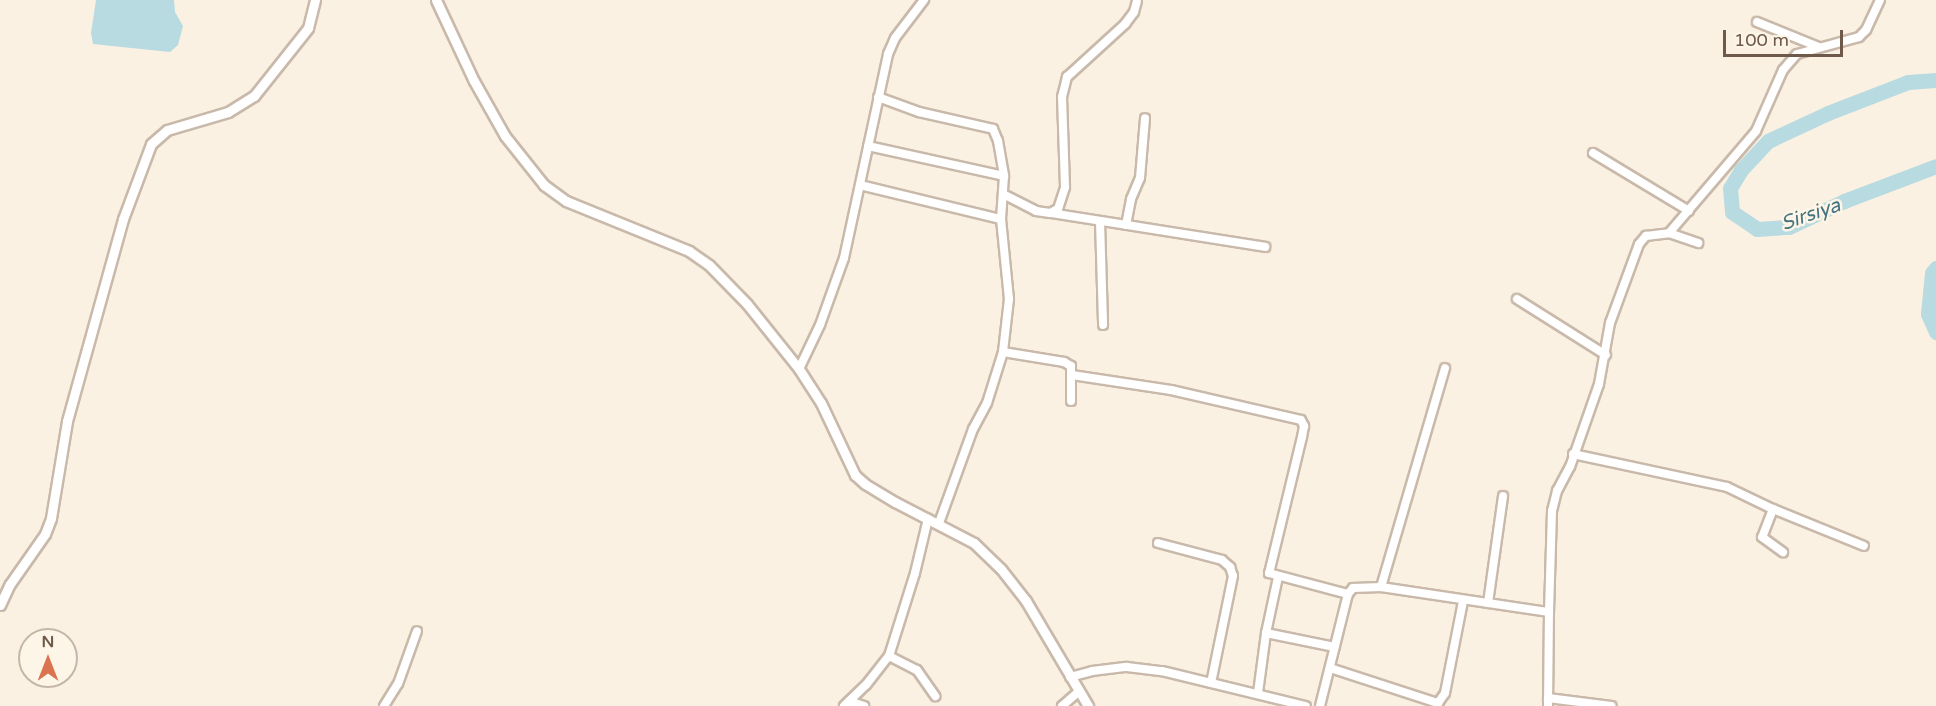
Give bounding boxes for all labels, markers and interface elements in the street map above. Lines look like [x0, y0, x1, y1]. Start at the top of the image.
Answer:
scale bar [1726, 18, 1846, 56]
text: 100 m [1734, 29, 1789, 51]
water label: Sirsiya [1778, 194, 1844, 236]
north arrow [18, 628, 78, 688]
text: N [42, 632, 54, 652]

